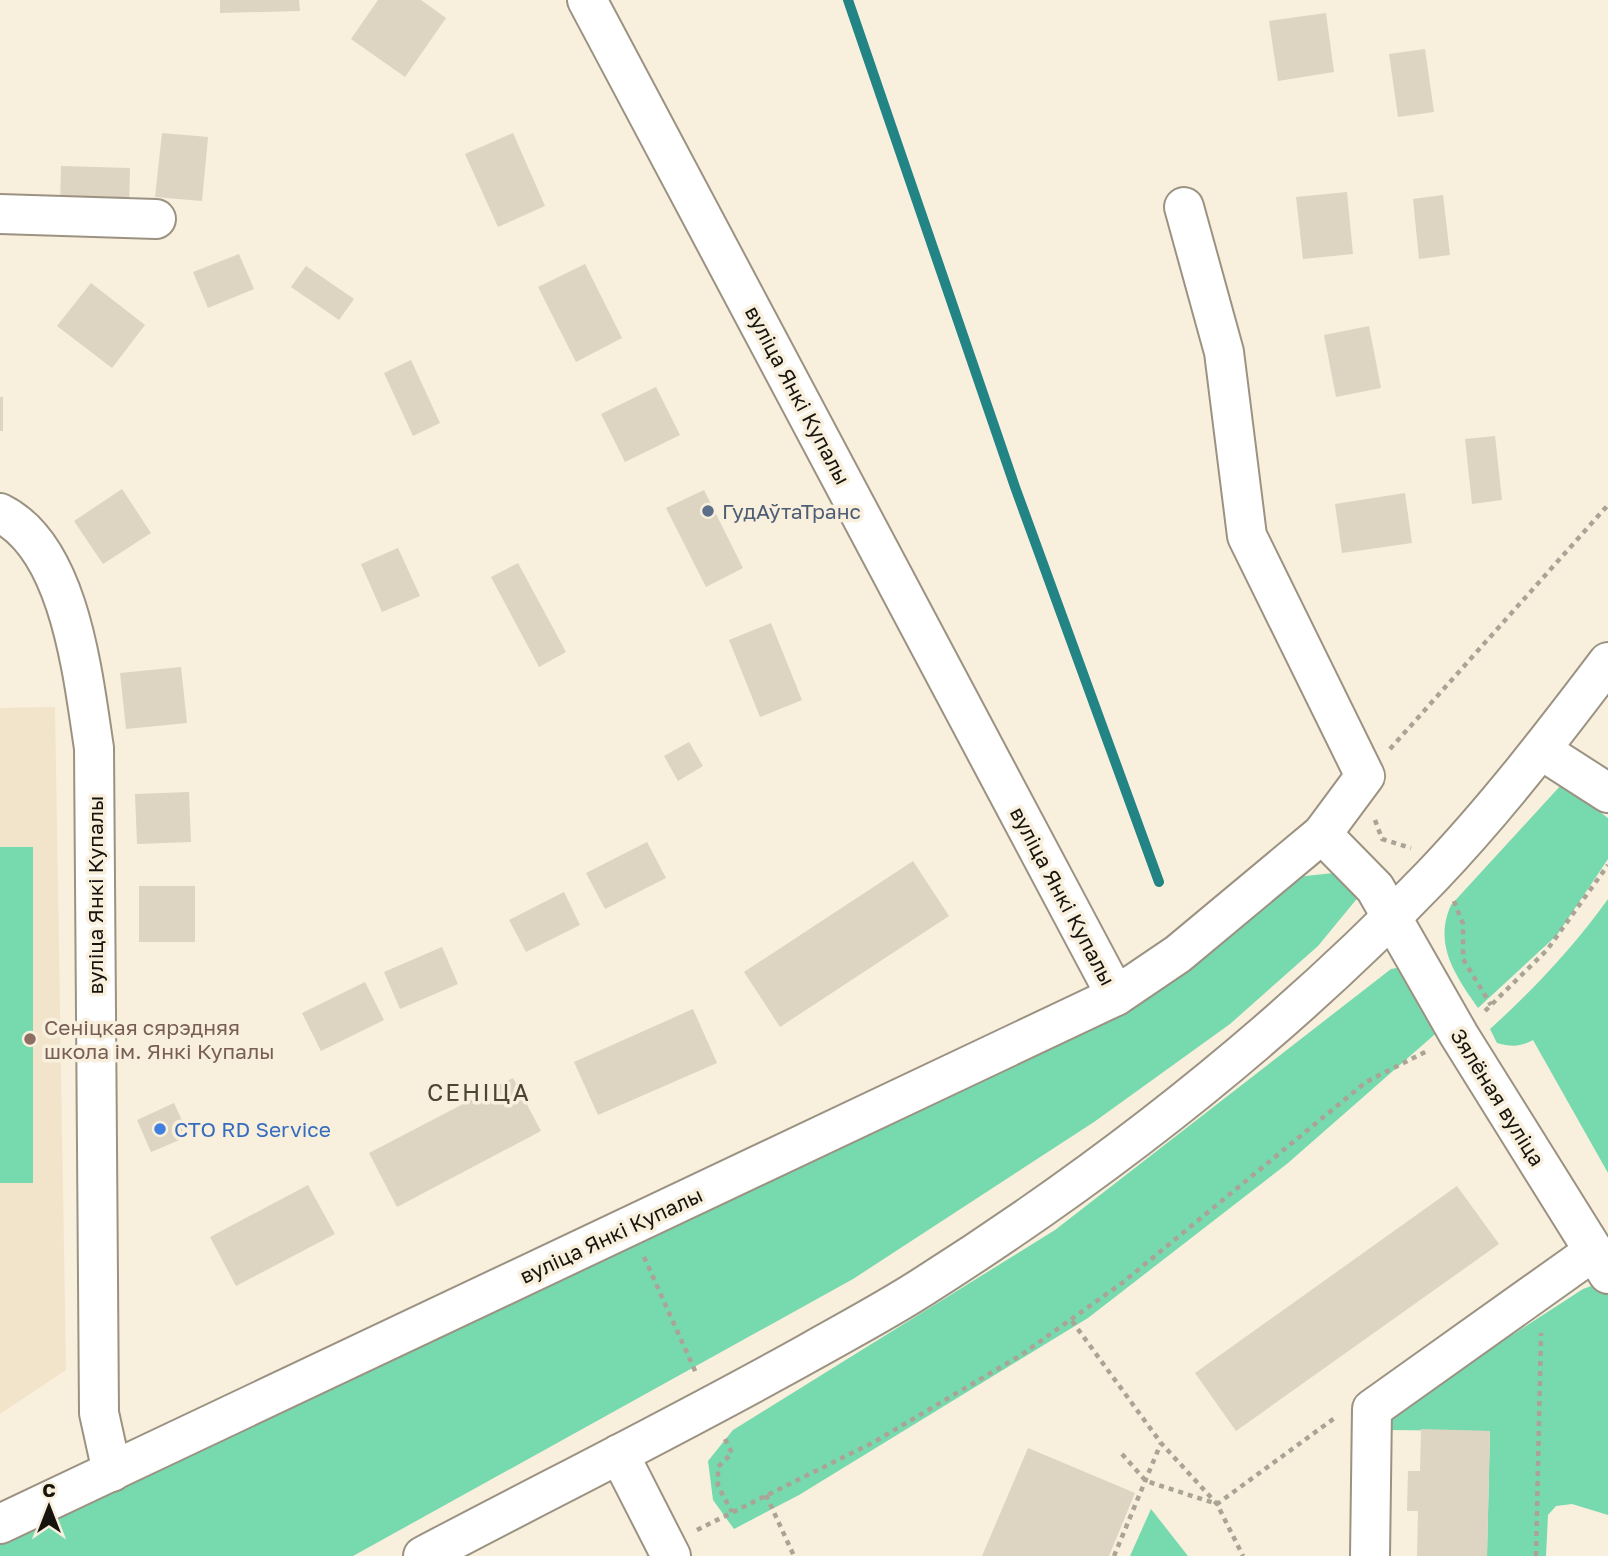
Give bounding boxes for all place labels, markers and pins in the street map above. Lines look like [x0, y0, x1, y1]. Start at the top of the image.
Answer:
place label: ГудАўтаТранс [722, 498, 861, 524]
marker: ГудАўтаТранс [700, 503, 716, 519]
place label: Сеніцкая сярэдняя школа ім. Янкі Купалы [44, 1014, 275, 1064]
marker: Сеніцкая сярэдняя школа ім. Янкі Купалы [22, 1031, 38, 1047]
place label: СТО RD Service [174, 1116, 331, 1142]
marker: СТО RD Service [152, 1121, 168, 1137]

